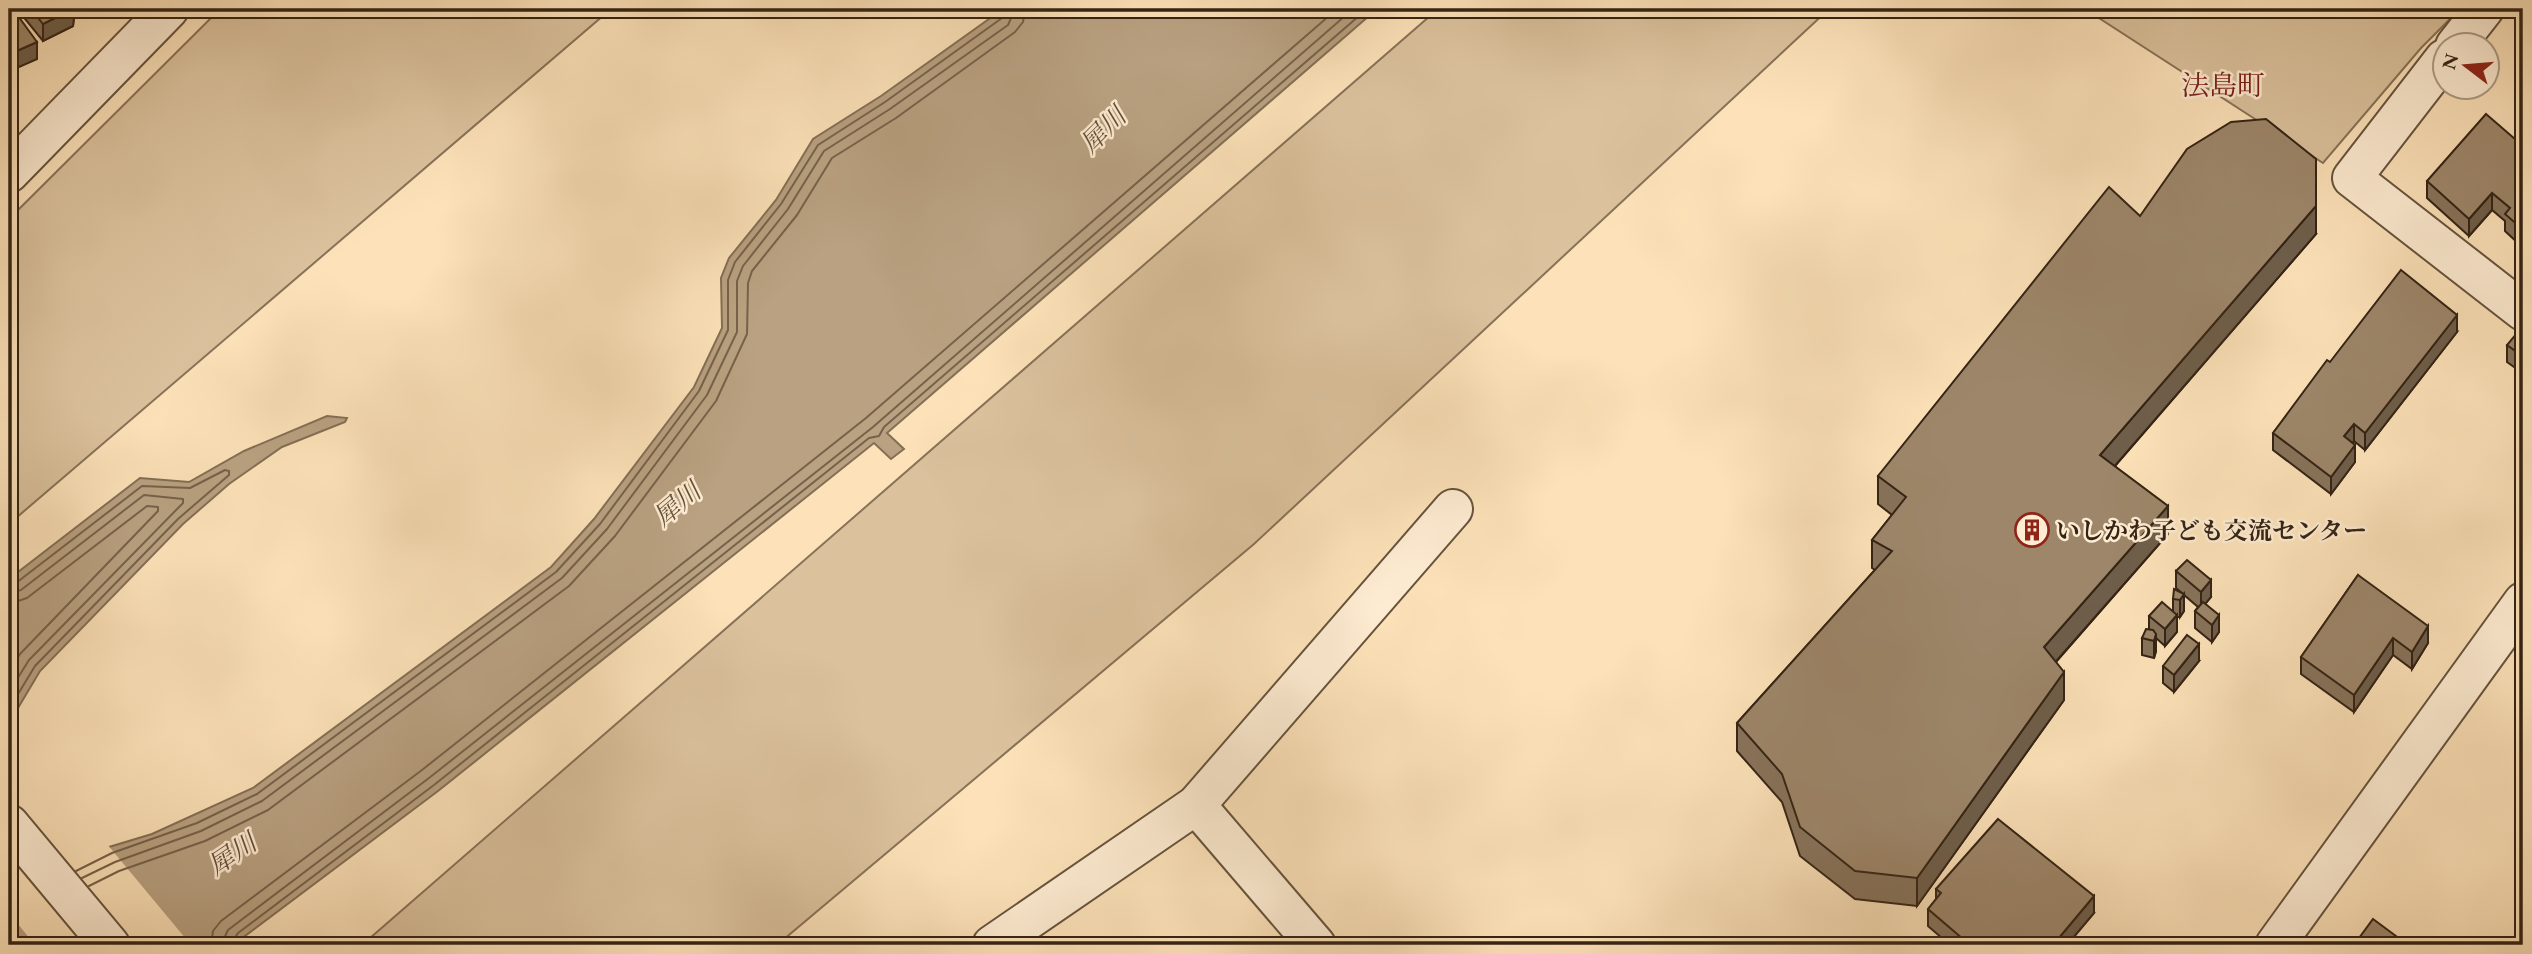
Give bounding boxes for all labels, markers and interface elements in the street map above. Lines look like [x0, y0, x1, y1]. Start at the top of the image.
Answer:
north arrow [2430, 32, 2500, 102]
text: N [2436, 50, 2464, 72]
district label: 法島町 [2181, 67, 2265, 103]
water label: 犀川 [1073, 97, 1136, 160]
water label: 犀川 [646, 472, 710, 534]
building icon: いしかわ子ども交流センター [2013, 511, 2051, 549]
place label: いしかわ子ども交流センター [2056, 515, 2367, 546]
water label: 犀川 [201, 824, 266, 883]

